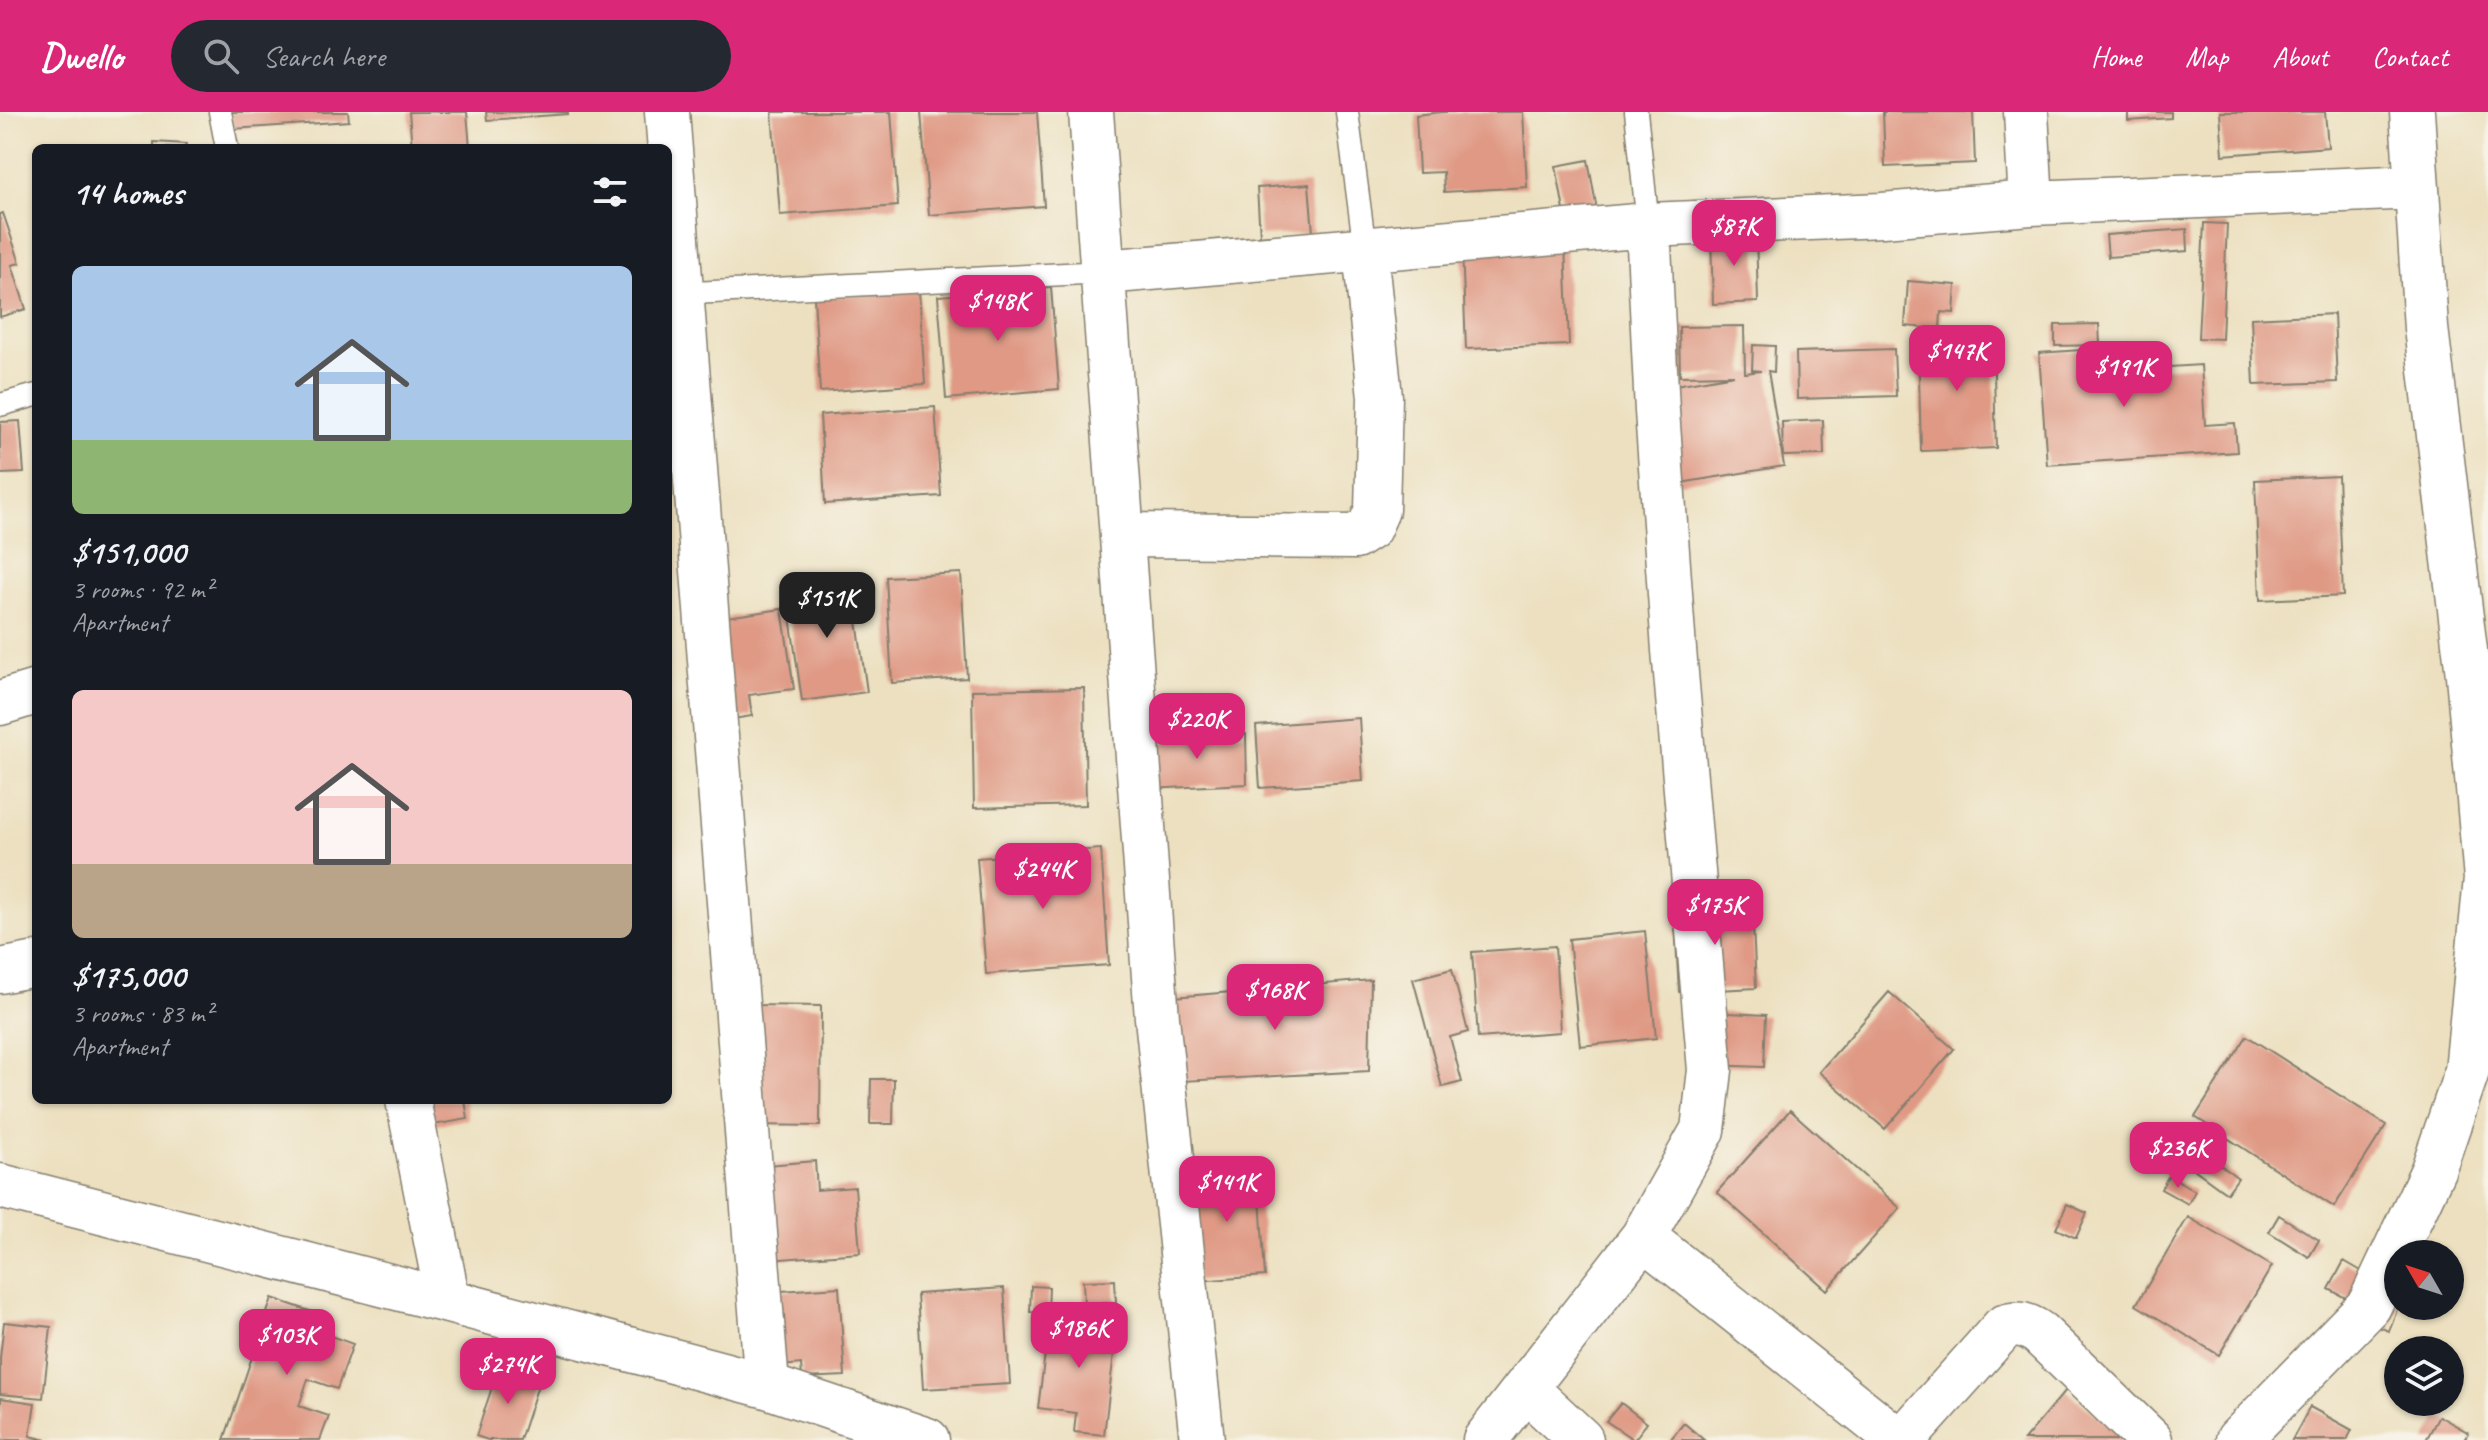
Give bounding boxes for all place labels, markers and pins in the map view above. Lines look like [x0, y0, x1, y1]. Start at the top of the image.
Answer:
pin: $87K [1687, 200, 1781, 268]
pin: $148K [942, 275, 1054, 343]
pin: $147K [1901, 325, 2013, 393]
pin: $191K [2068, 341, 2180, 409]
pin: $151K [771, 572, 883, 640]
pin: $220K [1141, 693, 1253, 761]
pin: $244K [987, 843, 1099, 911]
pin: $175K [1659, 879, 1771, 947]
pin: $168K [1219, 964, 1331, 1032]
pin: $236K [2122, 1122, 2234, 1190]
pin: $141K [1171, 1156, 1283, 1224]
pin: $186K [1023, 1302, 1135, 1370]
pin: $103K [231, 1309, 343, 1377]
pin: $274K [452, 1338, 564, 1406]

